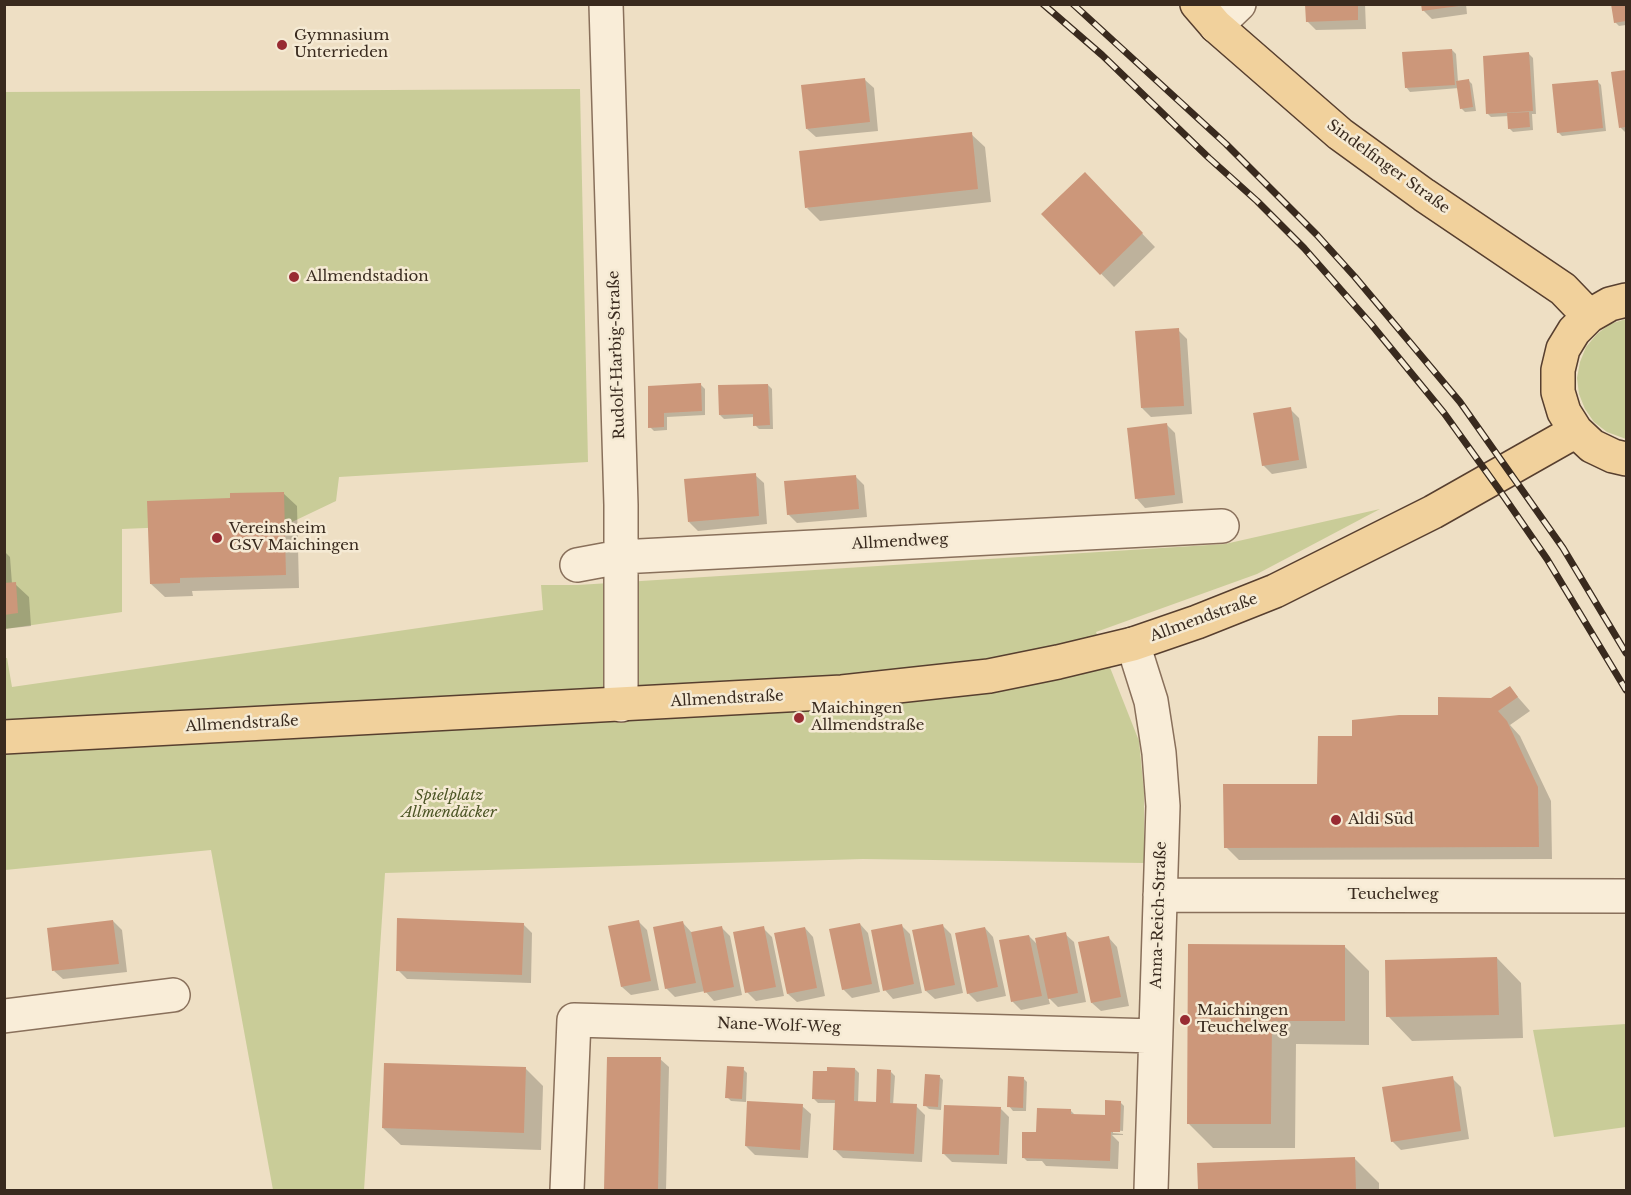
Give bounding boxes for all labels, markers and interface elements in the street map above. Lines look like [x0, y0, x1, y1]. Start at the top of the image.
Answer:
place label: Gymnasium Unterrieden [294, 27, 389, 62]
marker: Gymnasium Unterrieden [275, 38, 289, 52]
street label: Sindelfinger Straße [1323, 116, 1453, 218]
place label: Allmendstadion [306, 268, 429, 286]
marker: Allmendstadion [287, 270, 301, 284]
street label: Rudolf-Harbig-Straße [605, 270, 629, 440]
place label: Vereinsheim GSV Maichingen [229, 520, 359, 555]
street label: Allmendweg [851, 530, 949, 554]
marker: Vereinsheim GSV Maichingen [210, 531, 224, 545]
street label: Allmendstraße [1148, 590, 1260, 646]
street label: Allmendstraße [670, 687, 784, 711]
place label: Maichingen Allmendstraße [811, 700, 924, 735]
marker: Maichingen Allmendstraße [792, 711, 806, 725]
street label: Allmendstraße [185, 712, 299, 736]
park label: Spielplatz Allmendäcker [401, 787, 497, 822]
place label: Aldi Süd [1348, 811, 1414, 829]
marker: Aldi Süd [1329, 813, 1343, 827]
street label: Anna-Reich-Straße [1147, 841, 1171, 989]
street label: Teuchelweg [1348, 886, 1438, 904]
place label: Maichingen Teuchelweg [1197, 1002, 1288, 1037]
marker: Maichingen Teuchelweg [1178, 1013, 1192, 1027]
street label: Nane-Wolf-Weg [717, 1015, 841, 1037]

